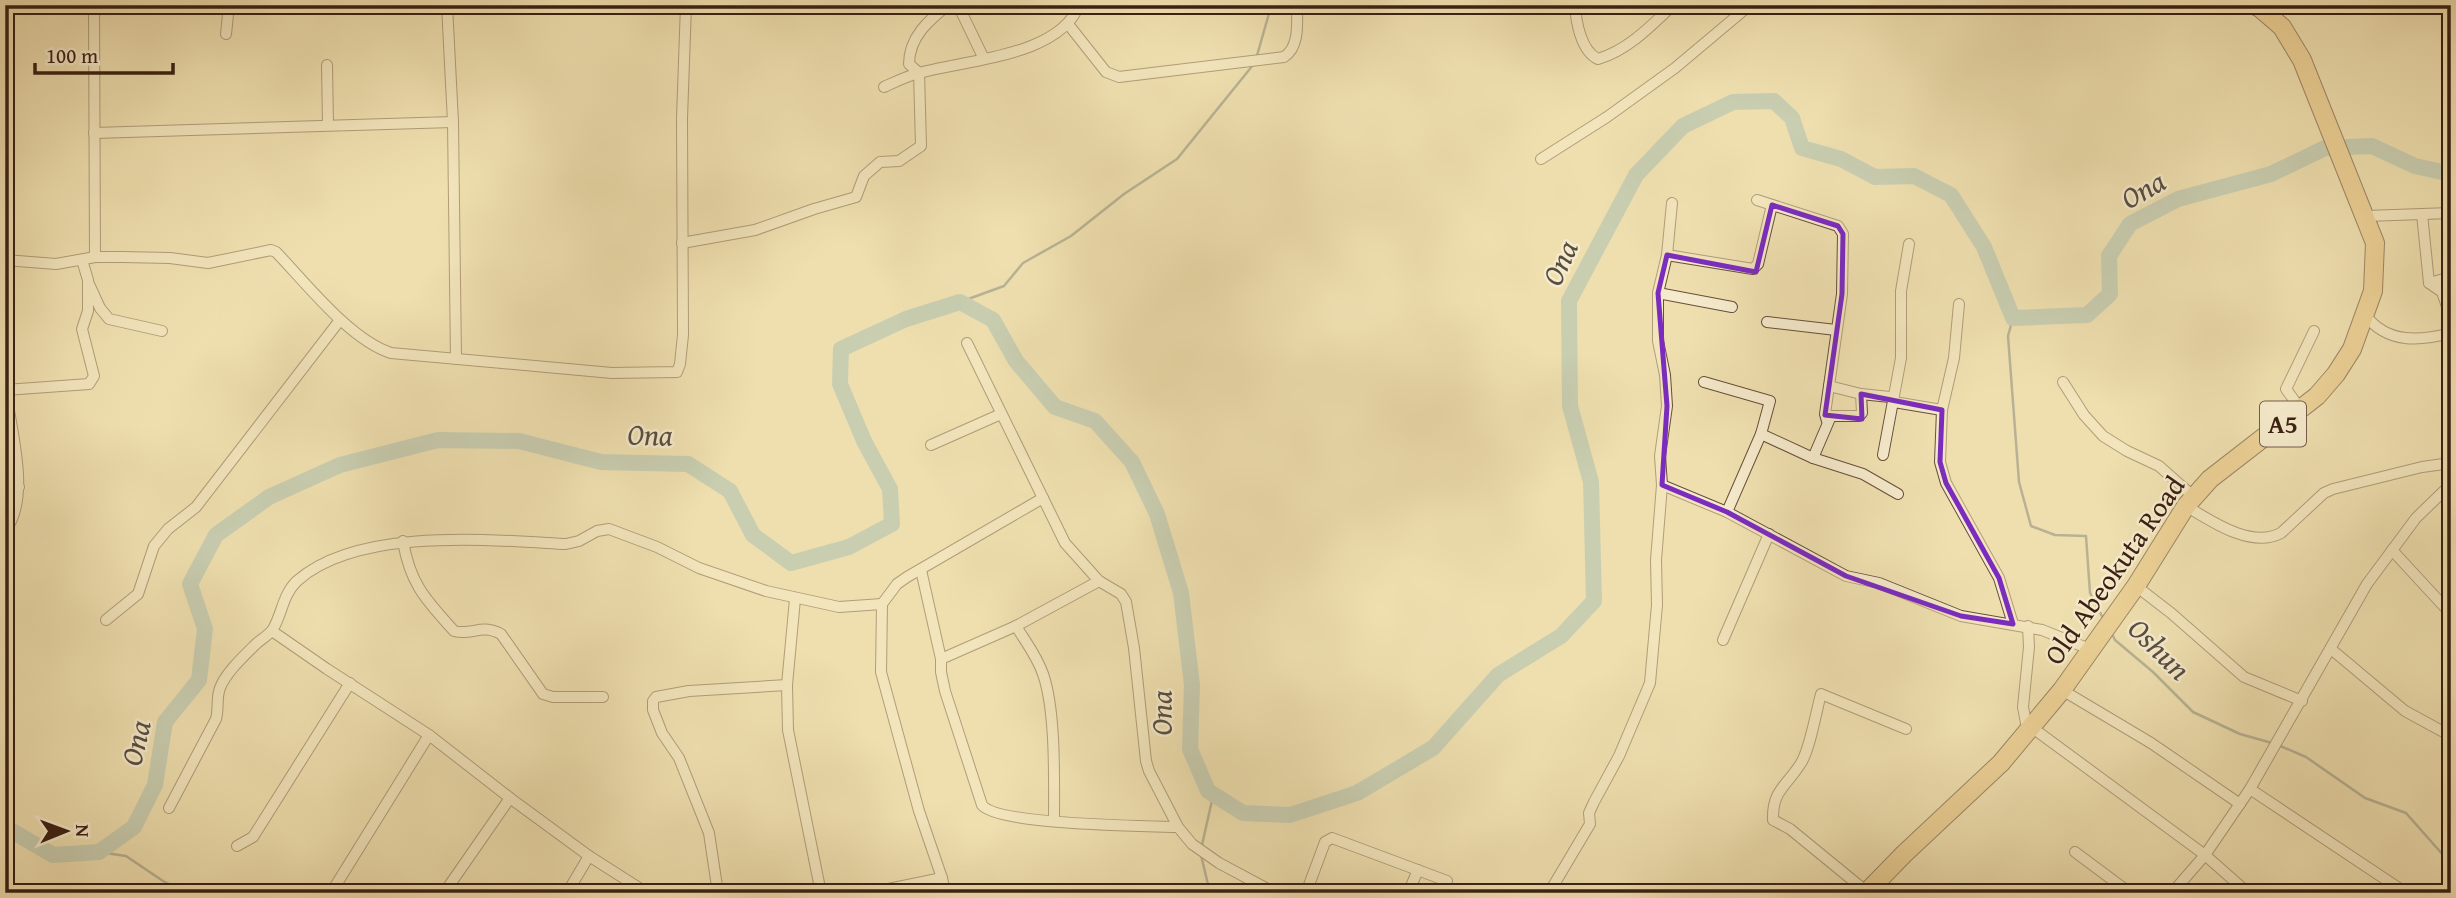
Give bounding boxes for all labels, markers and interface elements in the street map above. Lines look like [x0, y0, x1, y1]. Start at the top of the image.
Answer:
scale bar [35, 32, 173, 76]
text: 100 m [46, 40, 98, 71]
water label: Ona [2112, 159, 2173, 220]
water label: Ona [1530, 232, 1589, 293]
road number: A5 [2260, 402, 2306, 446]
water label: Ona [627, 412, 673, 456]
street label: Old Abeokuta Road [2033, 467, 2194, 672]
water label: Oshun [2118, 607, 2201, 690]
water label: Ona [1139, 690, 1183, 736]
water label: Ona [108, 715, 162, 770]
north arrow [32, 796, 102, 866]
text: N [69, 824, 97, 838]

